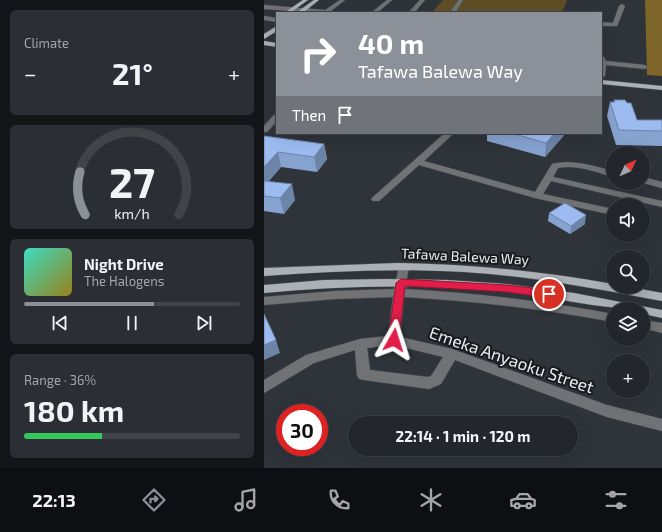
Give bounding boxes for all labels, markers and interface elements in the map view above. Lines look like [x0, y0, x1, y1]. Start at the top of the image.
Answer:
text: 40 m [358, 26, 424, 60]
icon: right [292, 28, 344, 80]
text: Climate [24, 35, 69, 51]
text: 21° [112, 55, 153, 91]
text: − [24, 60, 37, 86]
text: + [228, 60, 240, 86]
text: Tafawa Balewa Way [358, 60, 523, 82]
icon: arrive [334, 104, 356, 126]
text: Then [292, 106, 326, 124]
north arrow [606, 146, 650, 190]
map controls [606, 146, 650, 398]
text: 27 [109, 156, 155, 206]
button: sound [606, 198, 650, 242]
text: km/h [114, 204, 150, 221]
street label: Tafawa Balewa Way [401, 244, 530, 268]
button: search [606, 250, 650, 294]
text: Night Drive [84, 255, 164, 273]
text: The Halogens [84, 273, 164, 289]
pin [532, 277, 566, 311]
icon: arrive [538, 283, 560, 305]
button: layers [606, 302, 650, 346]
icon: previous [49, 312, 71, 334]
icon: pause [121, 312, 143, 334]
icon: next [193, 312, 215, 334]
position arrow [373, 319, 415, 361]
street label: Emeka Anyaoku Street [427, 321, 597, 398]
button: + [606, 354, 650, 398]
text: Range · 36% [24, 372, 96, 388]
text: 180 km [24, 392, 124, 428]
speed limit sign: 30 [276, 404, 328, 456]
text: 22:14 · 1 min · 120 m [395, 427, 531, 445]
icon: directions [140, 486, 168, 514]
icon: music [232, 486, 260, 514]
icon: phone [325, 486, 353, 514]
icon: climate [417, 486, 445, 514]
icon: car [509, 486, 537, 514]
icon: filters [602, 486, 630, 514]
text: 22:13 [32, 489, 76, 511]

